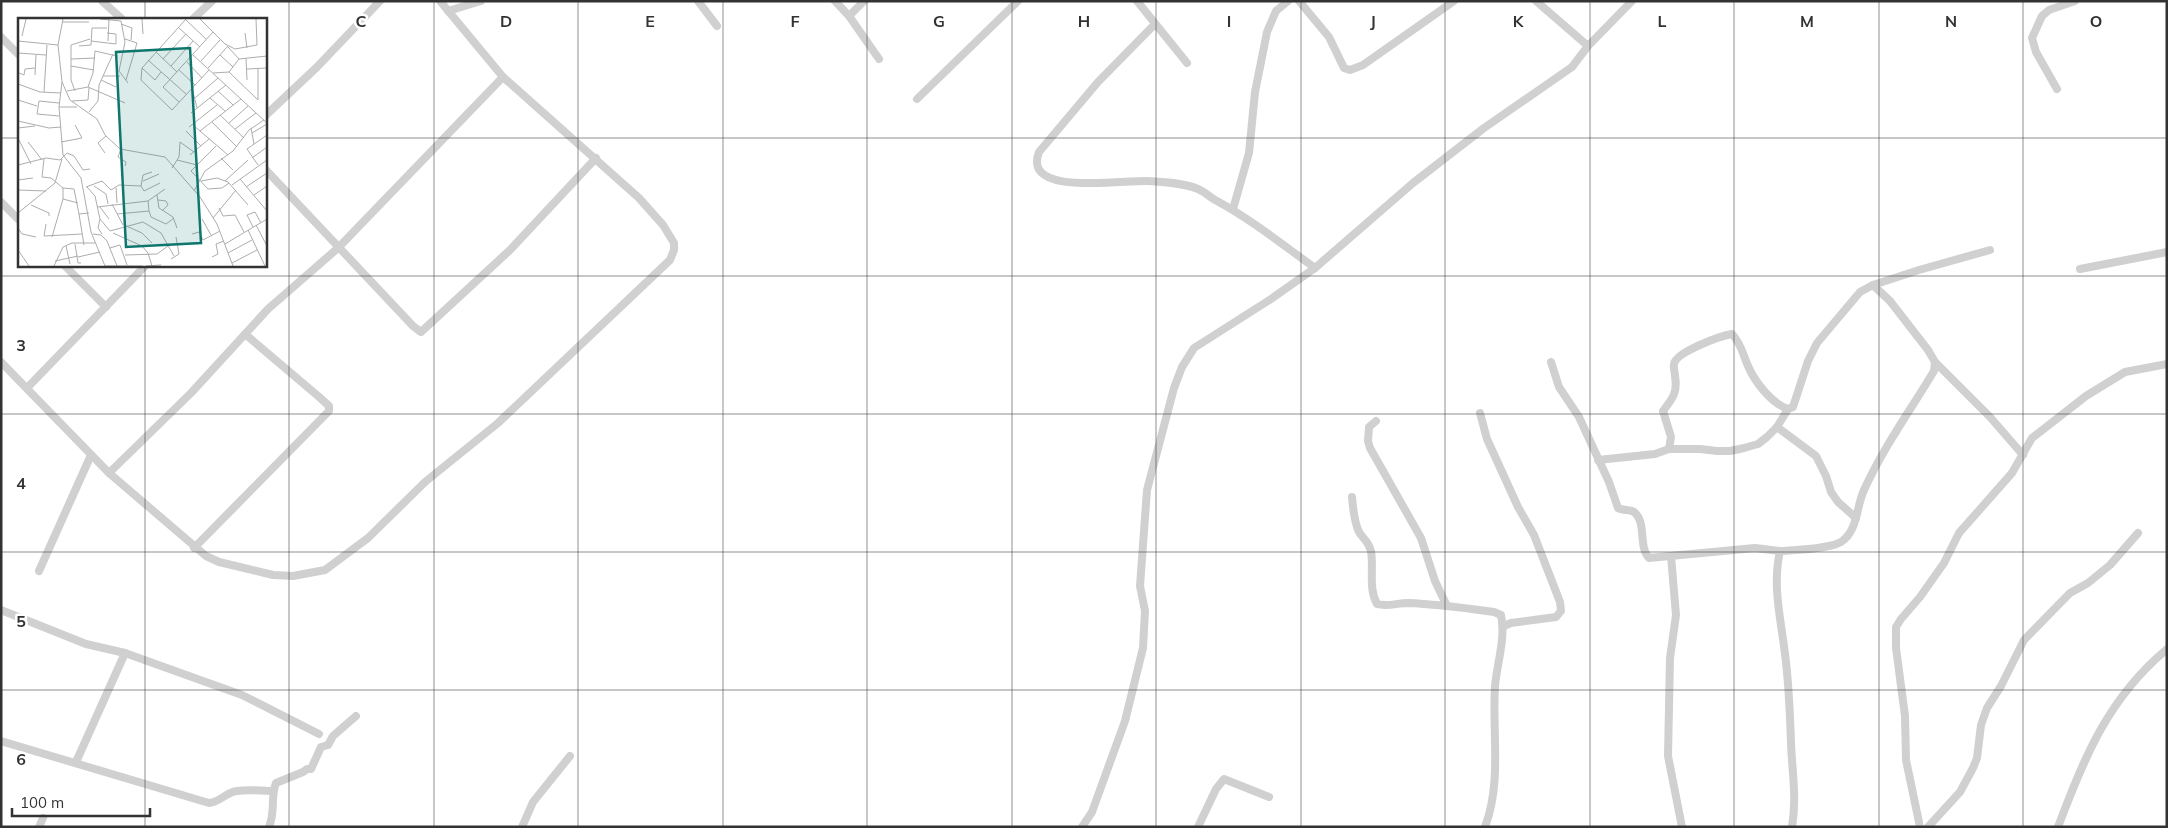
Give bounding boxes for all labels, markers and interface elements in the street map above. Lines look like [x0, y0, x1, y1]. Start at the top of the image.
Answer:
text: C [356, 11, 367, 31]
text: D [500, 11, 512, 31]
text: E [645, 11, 655, 31]
text: F [790, 11, 800, 31]
text: G [933, 11, 945, 31]
text: H [1078, 11, 1090, 31]
text: I [1227, 11, 1231, 31]
text: J [1370, 11, 1376, 31]
text: K [1513, 11, 1525, 31]
text: L [1658, 11, 1667, 31]
text: M [1800, 11, 1814, 31]
text: N [1945, 11, 1957, 31]
text: O [2090, 11, 2102, 31]
inset map [18, 18, 266, 266]
text: 3 [16, 335, 26, 355]
text: 4 [16, 473, 26, 493]
text: 5 [16, 611, 26, 631]
text: 6 [16, 749, 26, 769]
scale bar [12, 786, 150, 818]
text: 100 m [20, 793, 64, 812]

